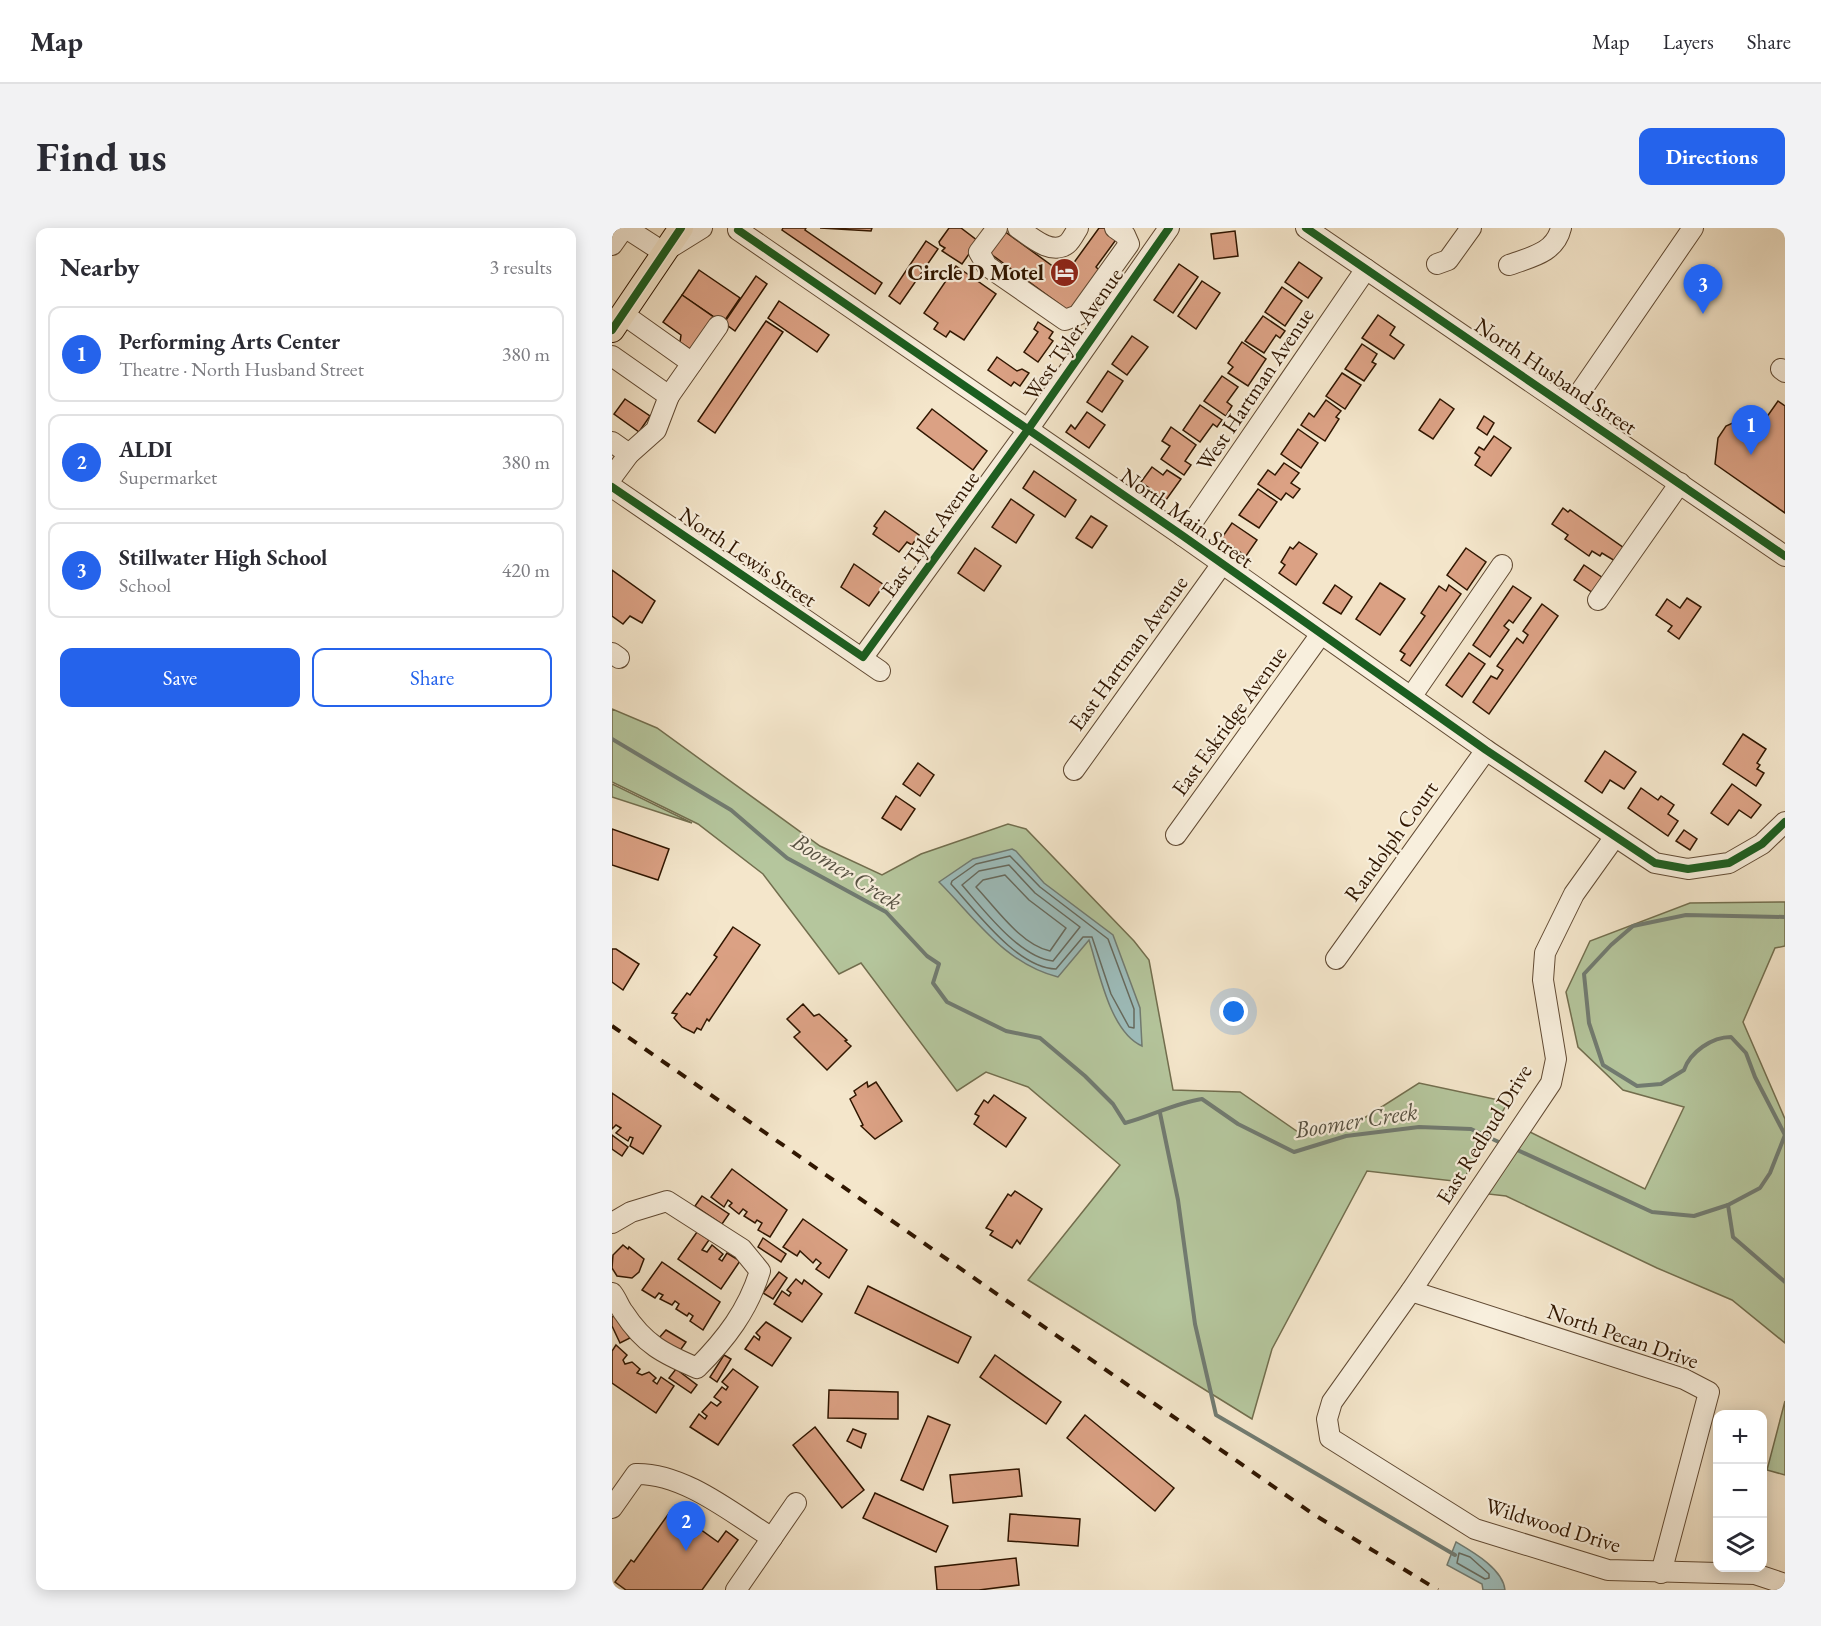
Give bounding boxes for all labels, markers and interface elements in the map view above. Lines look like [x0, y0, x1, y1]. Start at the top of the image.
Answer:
text: Map [30, 23, 83, 59]
text: Map [1592, 28, 1630, 55]
text: Layers [1663, 28, 1714, 55]
text: Share [1747, 28, 1791, 55]
button: Directions [1639, 128, 1785, 185]
text: Find us [36, 129, 167, 184]
text: Nearby [60, 250, 140, 284]
text: 3 results [489, 254, 552, 280]
hotel icon: Circle D Motel [1049, 256, 1081, 288]
place label: Circle D Motel [908, 258, 1044, 287]
street label: West Tyler Avenue [1016, 262, 1130, 406]
pin: 3 [1684, 264, 1722, 314]
street label: West Hartman Avenue [1190, 301, 1321, 476]
street label: North Husband Street [1469, 311, 1643, 441]
text: Performing Arts Center [119, 327, 340, 356]
text: 1 [76, 341, 87, 367]
text: 380 m [502, 341, 550, 367]
text: Theatre · North Husband Street [119, 356, 364, 382]
pin: 1 [1732, 406, 1770, 455]
text: ALDI [119, 435, 172, 464]
text: 2 [76, 449, 87, 475]
text: 380 m [502, 449, 550, 475]
street label: North Main Street [1115, 461, 1259, 575]
text: Supermarket [119, 464, 217, 490]
street label: East Tyler Avenue [874, 464, 986, 603]
street label: North Lewis Street [674, 500, 823, 614]
text: Stillwater High School [119, 543, 327, 572]
text: 3 [76, 557, 87, 583]
text: 420 m [502, 557, 550, 583]
street label: East Hartman Avenue [1062, 569, 1194, 736]
text: School [119, 572, 171, 598]
street label: East Eskridge Avenue [1165, 640, 1293, 802]
button: Save [60, 648, 300, 707]
button: Share [312, 648, 552, 707]
street label: Randolph Court [1337, 775, 1445, 907]
water label: Boomer Creek [785, 824, 908, 917]
your location [1219, 997, 1248, 1026]
street label: East Redbud Drive [1429, 1058, 1539, 1209]
water label: Boomer Creek [1291, 1095, 1420, 1145]
street label: North Pecan Drive [1544, 1297, 1703, 1376]
map controls [1713, 1410, 1767, 1572]
button: + [1713, 1410, 1767, 1464]
button: − [1713, 1464, 1767, 1518]
street label: Wildwood Drive [1482, 1491, 1625, 1560]
pin: 2 [666, 1502, 706, 1551]
button: layers [1713, 1518, 1767, 1572]

